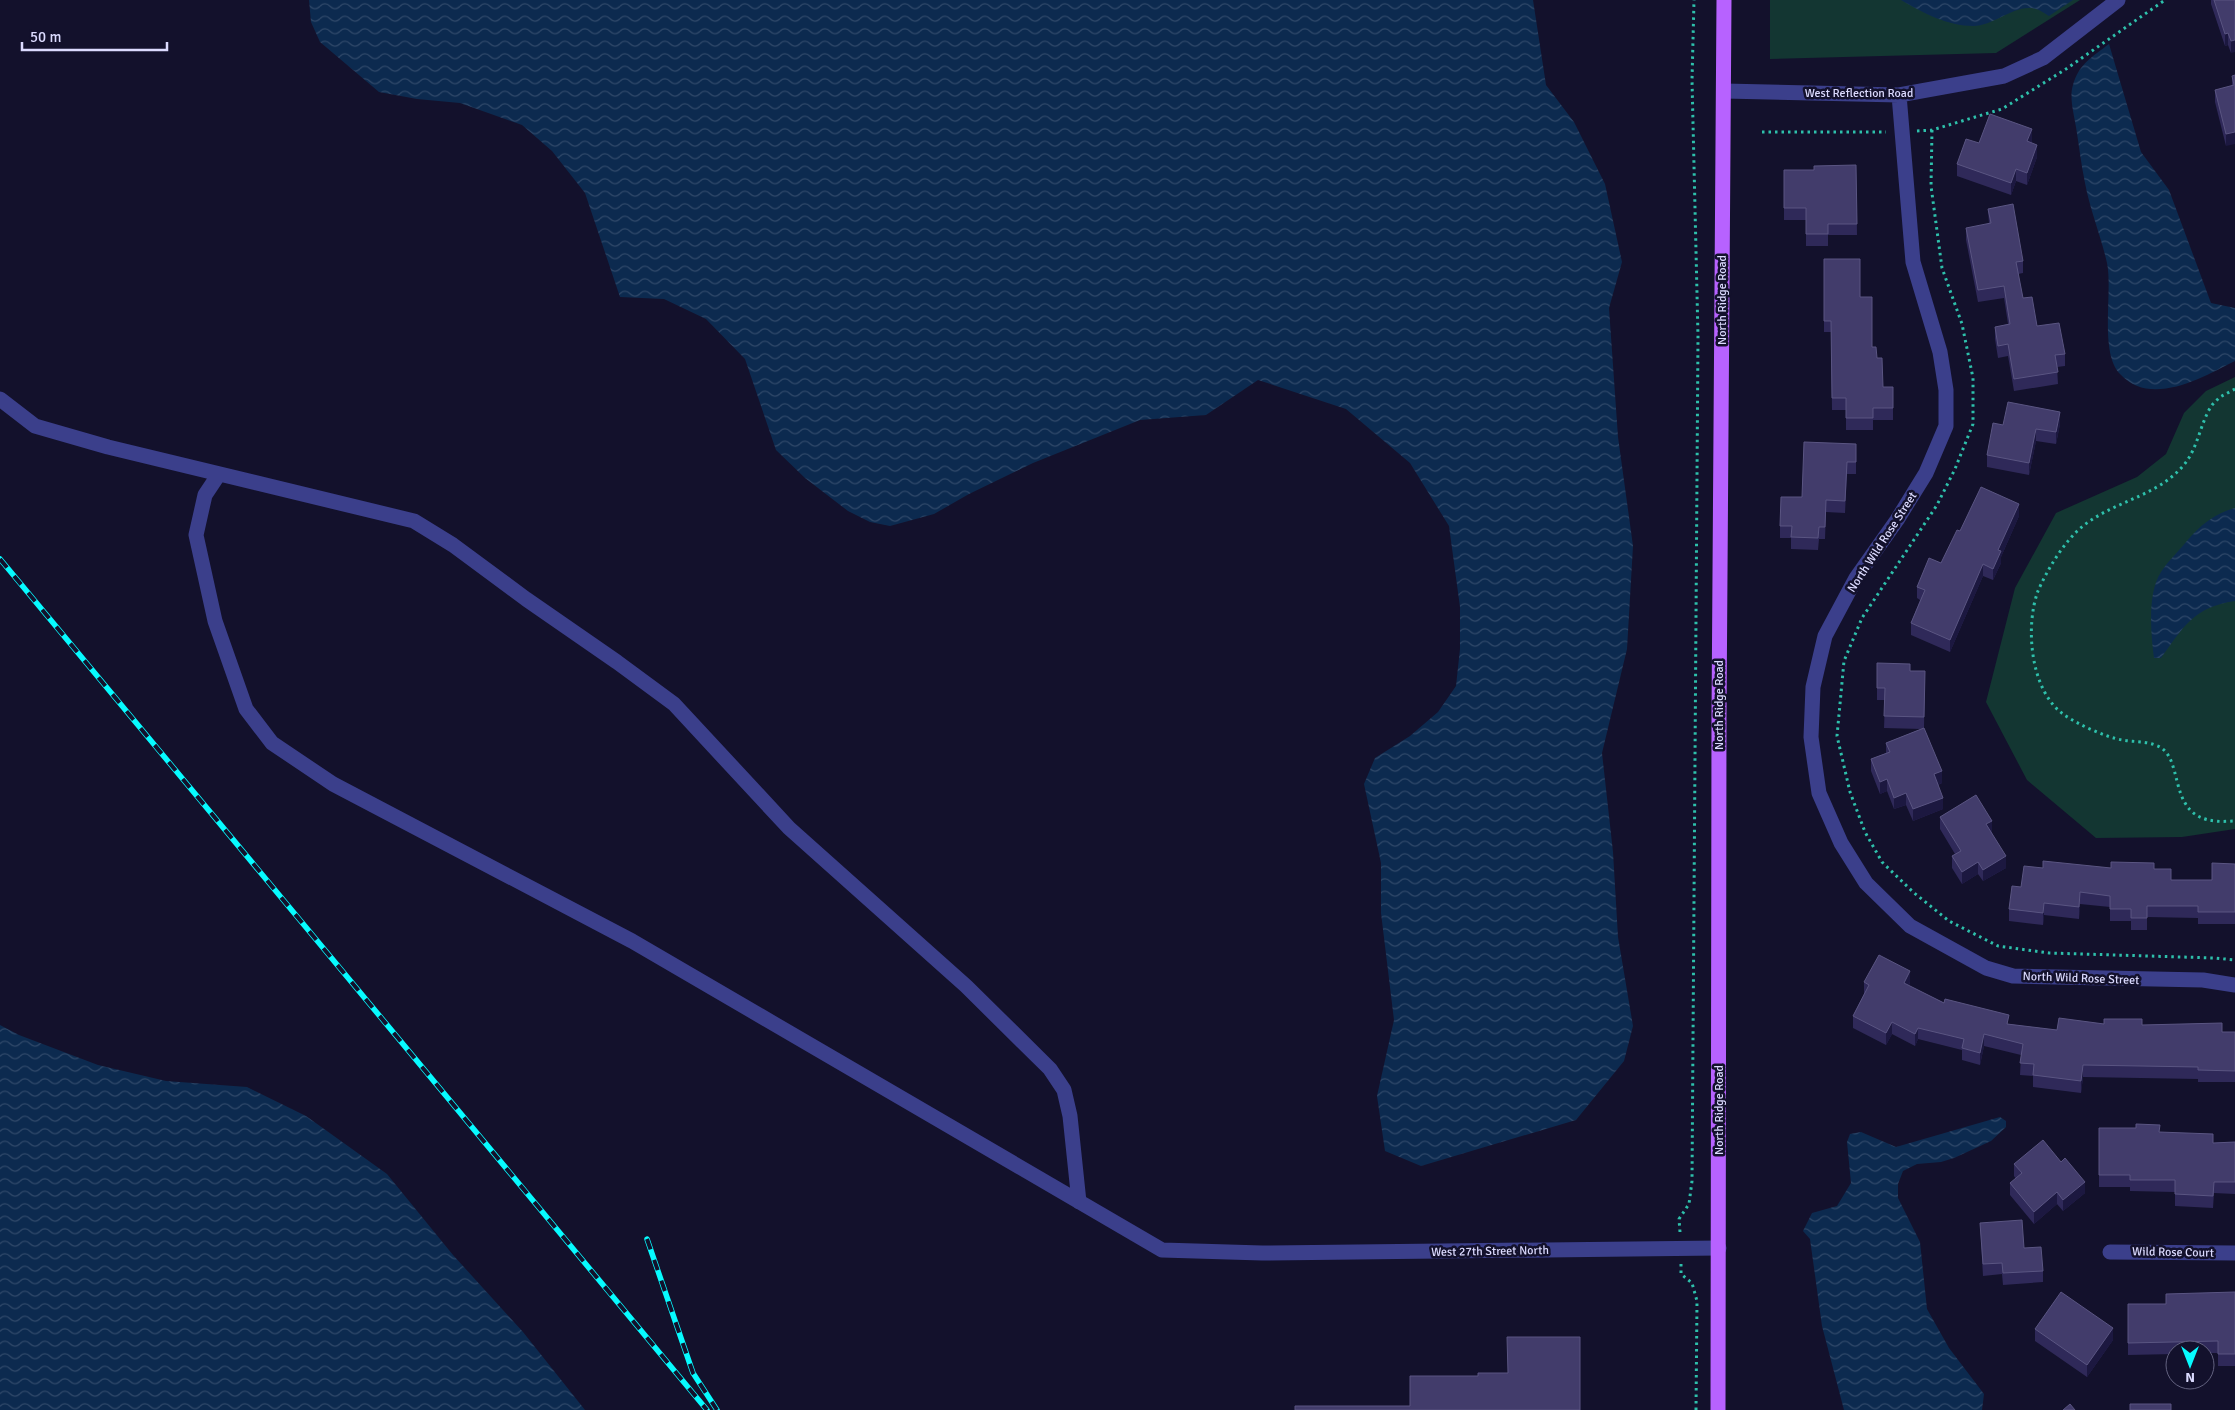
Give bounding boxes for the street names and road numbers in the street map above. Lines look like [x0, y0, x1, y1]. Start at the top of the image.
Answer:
street label: West Reflection Road [1805, 86, 1913, 101]
street label: North Ridge Road [1715, 255, 1730, 345]
street label: North Wild Rose Street [1844, 489, 1921, 595]
street label: North Ridge Road [1712, 660, 1727, 750]
street label: North Wild Rose Street [2022, 969, 2140, 988]
street label: North Ridge Road [1712, 1065, 1727, 1155]
street label: West 27th Street North [1431, 1243, 1549, 1260]
street label: Wild Rose Court [2132, 1244, 2214, 1261]

